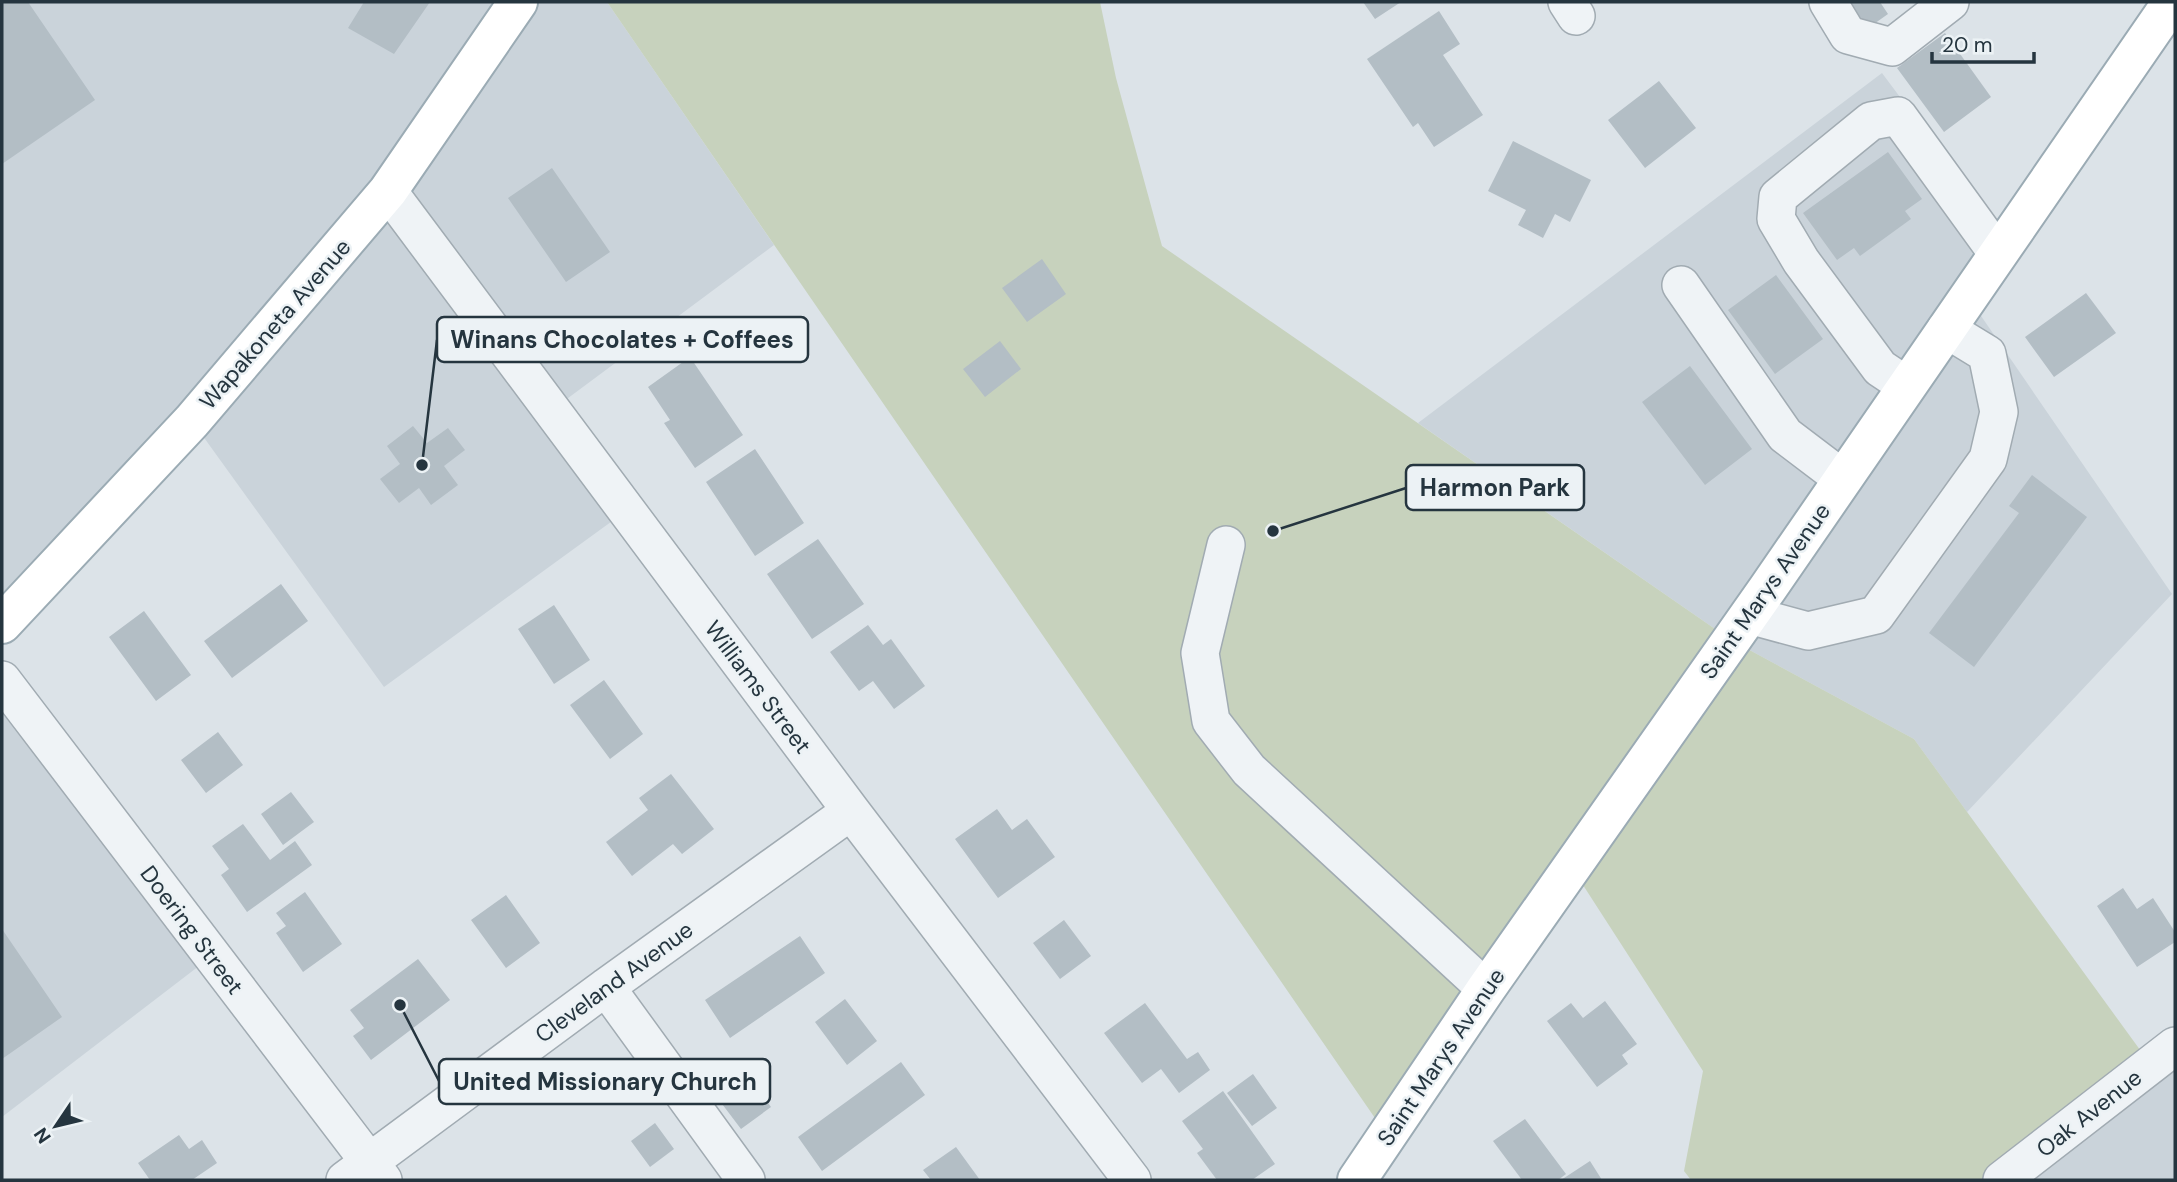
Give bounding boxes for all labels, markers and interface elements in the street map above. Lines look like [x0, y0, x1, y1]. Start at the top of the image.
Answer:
scale bar [1932, 21, 2034, 65]
text: 20 m [1942, 31, 1993, 59]
street label: Wapakoneta Avenue [193, 232, 357, 416]
callout: Winans Chocolates + Coffees [437, 317, 808, 362]
text: Winans Chocolates + Coffees [450, 324, 794, 355]
callout: Harmon Park [1406, 465, 1584, 510]
text: Harmon Park [1420, 472, 1570, 503]
street label: Saint Marys Avenue [1693, 497, 1837, 685]
street label: Williams Street [698, 614, 818, 760]
street label: Doering Street [134, 860, 250, 1000]
street label: Cleveland Avenue [529, 915, 699, 1049]
street label: Saint Marys Avenue [1370, 962, 1512, 1152]
callout: United Missionary Church [439, 1059, 770, 1104]
street label: Oak Avenue [2030, 1062, 2148, 1164]
text: United Missionary Church [453, 1066, 757, 1097]
north arrow [21, 1091, 91, 1161]
text: N [28, 1123, 57, 1148]

